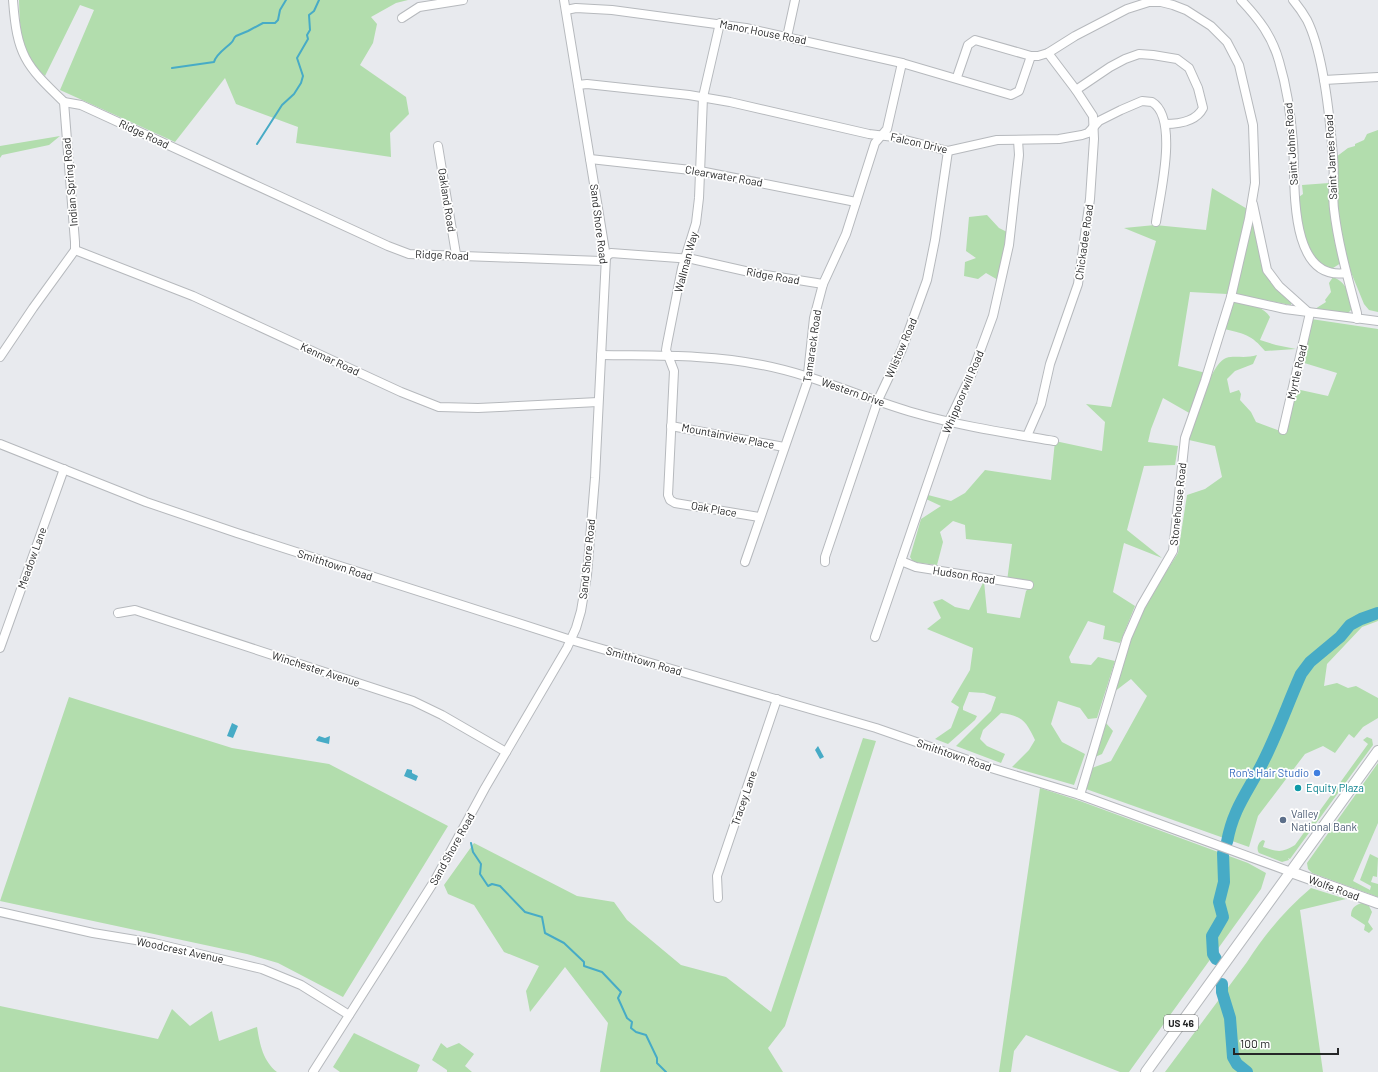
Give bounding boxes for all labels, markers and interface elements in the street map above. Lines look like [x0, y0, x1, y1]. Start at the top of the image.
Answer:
street label: Manor House Road [719, 17, 808, 46]
street label: Saint Johns Road [1281, 102, 1300, 186]
street label: Saint James Road [1322, 114, 1339, 200]
street label: Ridge Road [117, 116, 171, 151]
street label: Falcon Drive [889, 130, 949, 155]
street label: Indian Spring Road [59, 137, 80, 227]
street label: Clearwater Road [684, 162, 764, 189]
street label: Oakland Road [436, 167, 459, 233]
street label: Sand Shore Road [588, 183, 611, 265]
street label: Chickadee Road [1072, 203, 1095, 281]
street label: Wallman Way [671, 230, 700, 294]
street label: Ridge Road [415, 247, 469, 262]
street label: Ridge Road [745, 264, 801, 287]
street label: Tamarack Road [800, 308, 823, 383]
street label: Wilstow Road [882, 316, 919, 380]
street label: Kenmar Road [299, 339, 362, 378]
street label: Myrtle Road [1284, 343, 1309, 401]
street label: Whippoorwill Road [939, 348, 986, 435]
street label: Western Drive [820, 375, 887, 409]
street label: Mountainview Place [681, 420, 776, 451]
street label: Stonehouse Road [1167, 462, 1188, 546]
street label: Oak Place [690, 498, 738, 519]
street label: Sand Shore Road [576, 518, 597, 600]
street label: Meadow Lane [14, 525, 49, 590]
street label: Smithtown Road [296, 546, 374, 583]
street label: Hudson Road [932, 563, 996, 586]
street label: Smithtown Road [605, 643, 684, 678]
street label: Winchester Avenue [270, 648, 362, 689]
street label: Smithtown Road [915, 736, 993, 773]
place label: Ron's Hair Studio [1229, 766, 1309, 779]
street label: Tracey Lane [728, 768, 759, 827]
marker: Ron's Hair Studio [1312, 768, 1322, 778]
place label: Equity Plaza [1306, 781, 1364, 794]
marker: Equity Plaza [1293, 783, 1303, 793]
place label: Valley National Bank [1291, 807, 1357, 833]
street label: Sand Shore Road [426, 810, 477, 887]
marker: Valley National Bank [1278, 815, 1288, 825]
street label: Wolfe Road [1307, 872, 1362, 903]
street label: Woodcrest Avenue [135, 934, 225, 965]
road number: US 46 [1164, 1015, 1198, 1031]
scale bar [1234, 1030, 1338, 1056]
text: 100 m [1240, 1036, 1270, 1050]

